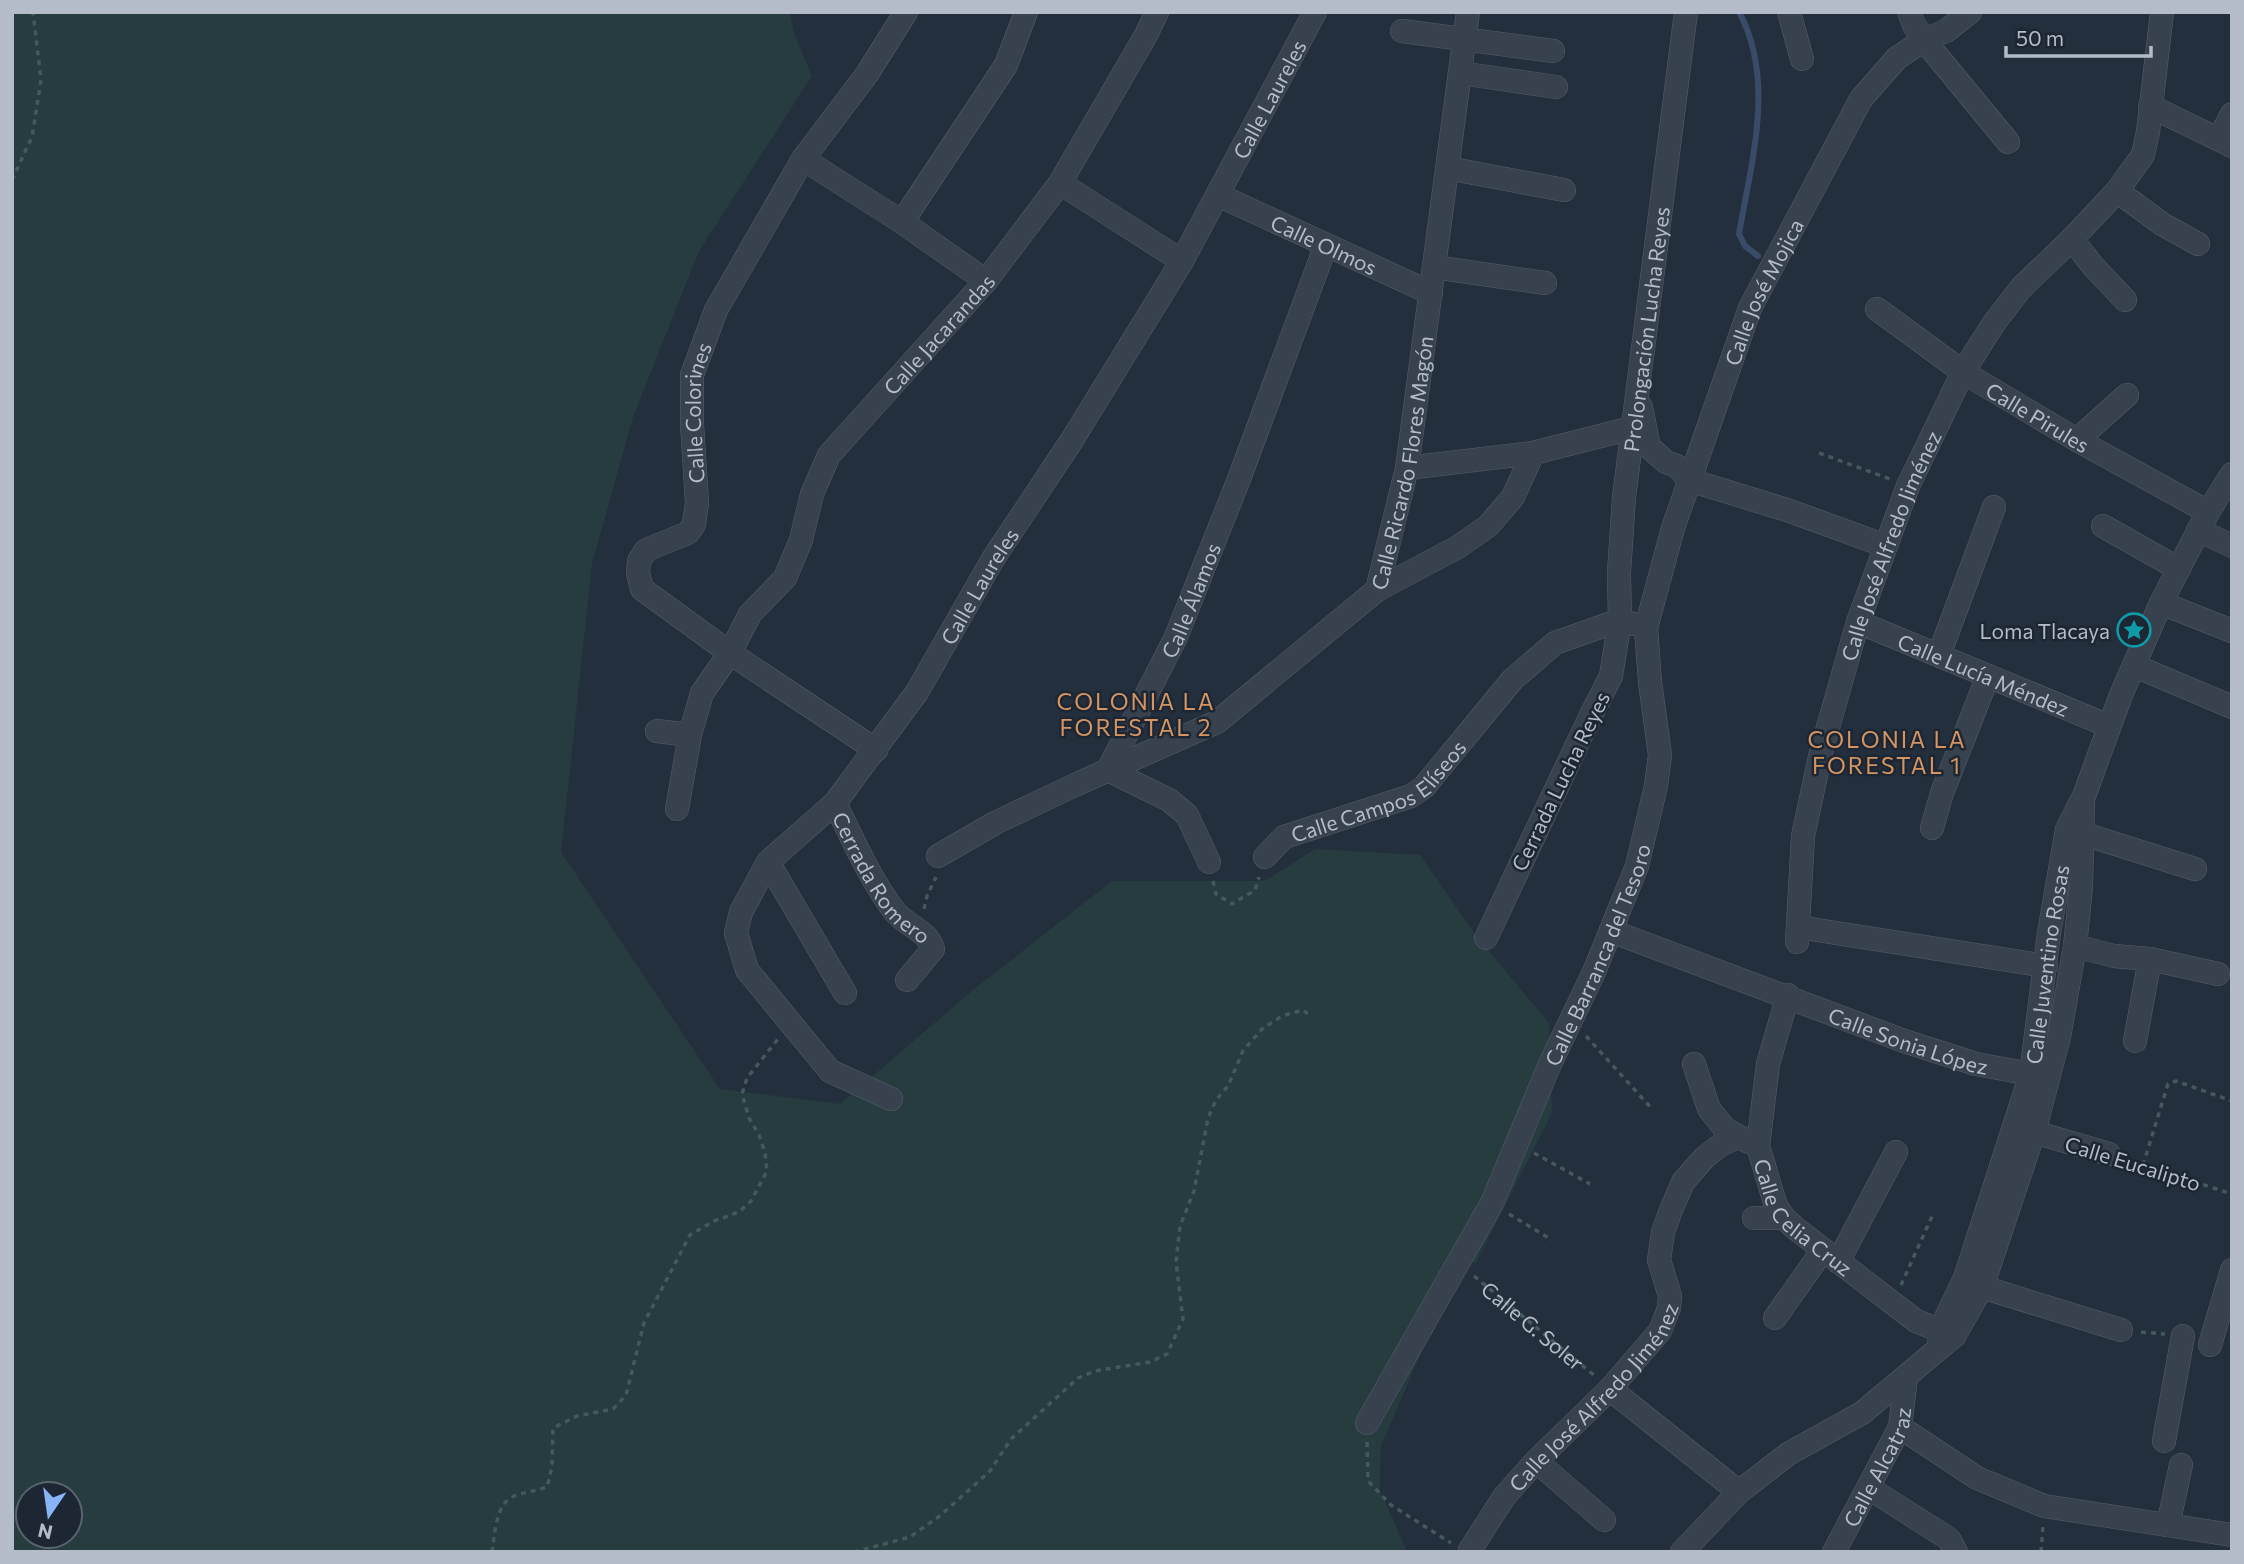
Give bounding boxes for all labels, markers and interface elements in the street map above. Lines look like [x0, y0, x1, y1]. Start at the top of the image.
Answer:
scale bar [2006, 14, 2151, 58]
text: 50 m [2016, 25, 2064, 50]
street label: Calle Laureles [1227, 35, 1310, 163]
street label: Prolongación Lucha Reyes [1617, 205, 1674, 453]
street label: Calle Olmos [1267, 209, 1381, 279]
street label: Calle José Mojica [1719, 214, 1808, 368]
street label: Calle Jacarandas [878, 269, 999, 399]
street label: Calle Ricardo Flores Magón [1365, 334, 1437, 592]
street label: Calle Colorines [679, 339, 716, 484]
street label: Calle Pirules [1982, 376, 2094, 457]
street label: Calle José Alfredo Jiménez [1835, 426, 1945, 664]
street label: Calle Laureles [935, 523, 1023, 648]
street label: Calle Álamos [1155, 539, 1225, 662]
place icon: Loma Tlacaya [2115, 611, 2153, 649]
place label: Loma Tlacaya [1980, 618, 2110, 643]
street label: Calle Lucía Méndez [1895, 628, 2073, 721]
district label: COLONIA LA FORESTAL 2 [1056, 687, 1216, 741]
street label: Cerrada Lucha Reyes [1506, 687, 1614, 875]
district label: COLONIA LA FORESTAL 1 [1807, 725, 1967, 779]
street label: Calle Campos Elíseos [1288, 735, 1470, 846]
street label: Cerrada Romero [828, 807, 937, 948]
street label: Calle Barranca del Tesoro [1539, 841, 1654, 1070]
street label: Calle Juventino Rosas [2020, 863, 2073, 1065]
street label: Calle Sonia López [1825, 1001, 1990, 1078]
street label: Calle Eucalipto [2062, 1130, 2204, 1196]
street label: Calle Celia Cruz [1750, 1156, 1858, 1280]
street label: Calle G. Soler [1477, 1276, 1590, 1375]
street label: Calle José Alfredo Jiménez [1503, 1299, 1682, 1496]
street label: Calle Alcatraz [1837, 1406, 1915, 1531]
north arrow [14, 1480, 84, 1550]
text: N [36, 1519, 55, 1545]

